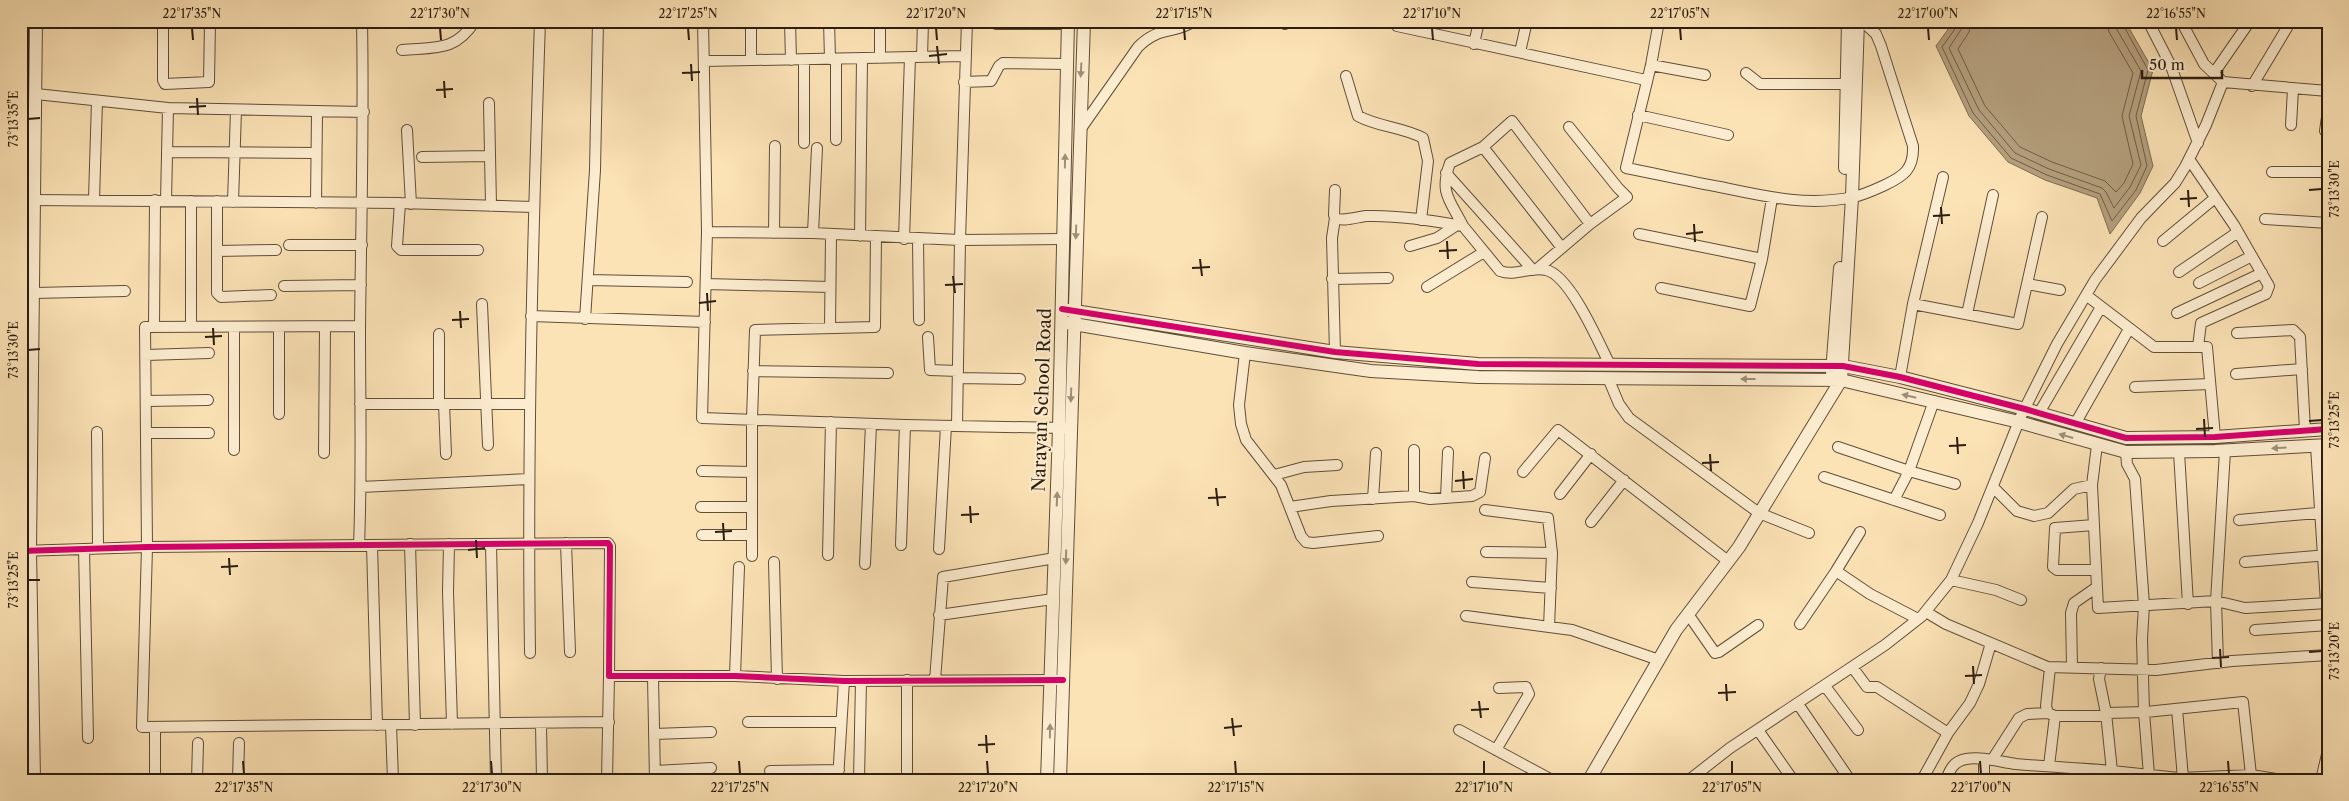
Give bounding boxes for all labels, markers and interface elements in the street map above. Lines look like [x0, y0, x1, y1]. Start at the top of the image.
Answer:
text: 22°17'35"N [163, 6, 221, 21]
text: 22°17'30"N [410, 6, 470, 21]
text: 22°17'25"N [658, 6, 718, 21]
text: 22°17'20"N [906, 6, 966, 21]
text: 22°17'15"N [1155, 6, 1213, 21]
text: 22°17'10"N [1403, 6, 1461, 21]
text: 22°17'05"N [1650, 6, 1710, 21]
text: 22°17'00"N [1898, 6, 1959, 21]
text: 22°16'55"N [2146, 6, 2206, 21]
scale bar [2142, 48, 2222, 80]
text: 50 m [2149, 55, 2185, 74]
one-way arrow [1077, 62, 1085, 78]
text: 73°13'35"E [6, 91, 21, 147]
one-way arrow [1062, 153, 1070, 169]
text: 73°13'30"E [2327, 160, 2342, 218]
one-way arrow [1072, 225, 1080, 241]
street label: Narayan School Road [1028, 308, 1056, 492]
text: 73°13'30"E [6, 321, 21, 379]
one-way arrow [1740, 375, 1756, 383]
one-way arrow [1067, 387, 1075, 403]
one-way arrow [1901, 392, 1916, 400]
text: 73°13'25"E [2327, 392, 2342, 448]
one-way arrow [2059, 431, 2074, 439]
one-way arrow [2271, 444, 2287, 452]
one-way arrow [1053, 490, 1061, 506]
one-way arrow [1062, 549, 1070, 565]
text: 73°13'25"E [6, 552, 21, 608]
text: 73°13'20"E [2327, 622, 2342, 680]
one-way arrow [1046, 723, 1054, 739]
text: 22°17'35"N [215, 780, 273, 795]
text: 22°17'30"N [462, 780, 522, 795]
text: 22°17'25"N [710, 780, 770, 795]
text: 22°17'20"N [958, 780, 1018, 795]
text: 22°17'15"N [1207, 780, 1265, 795]
text: 22°17'10"N [1455, 780, 1513, 795]
text: 22°17'05"N [1702, 780, 1762, 795]
text: 22°17'00"N [1951, 780, 2012, 795]
text: 22°16'55"N [2199, 780, 2259, 795]

